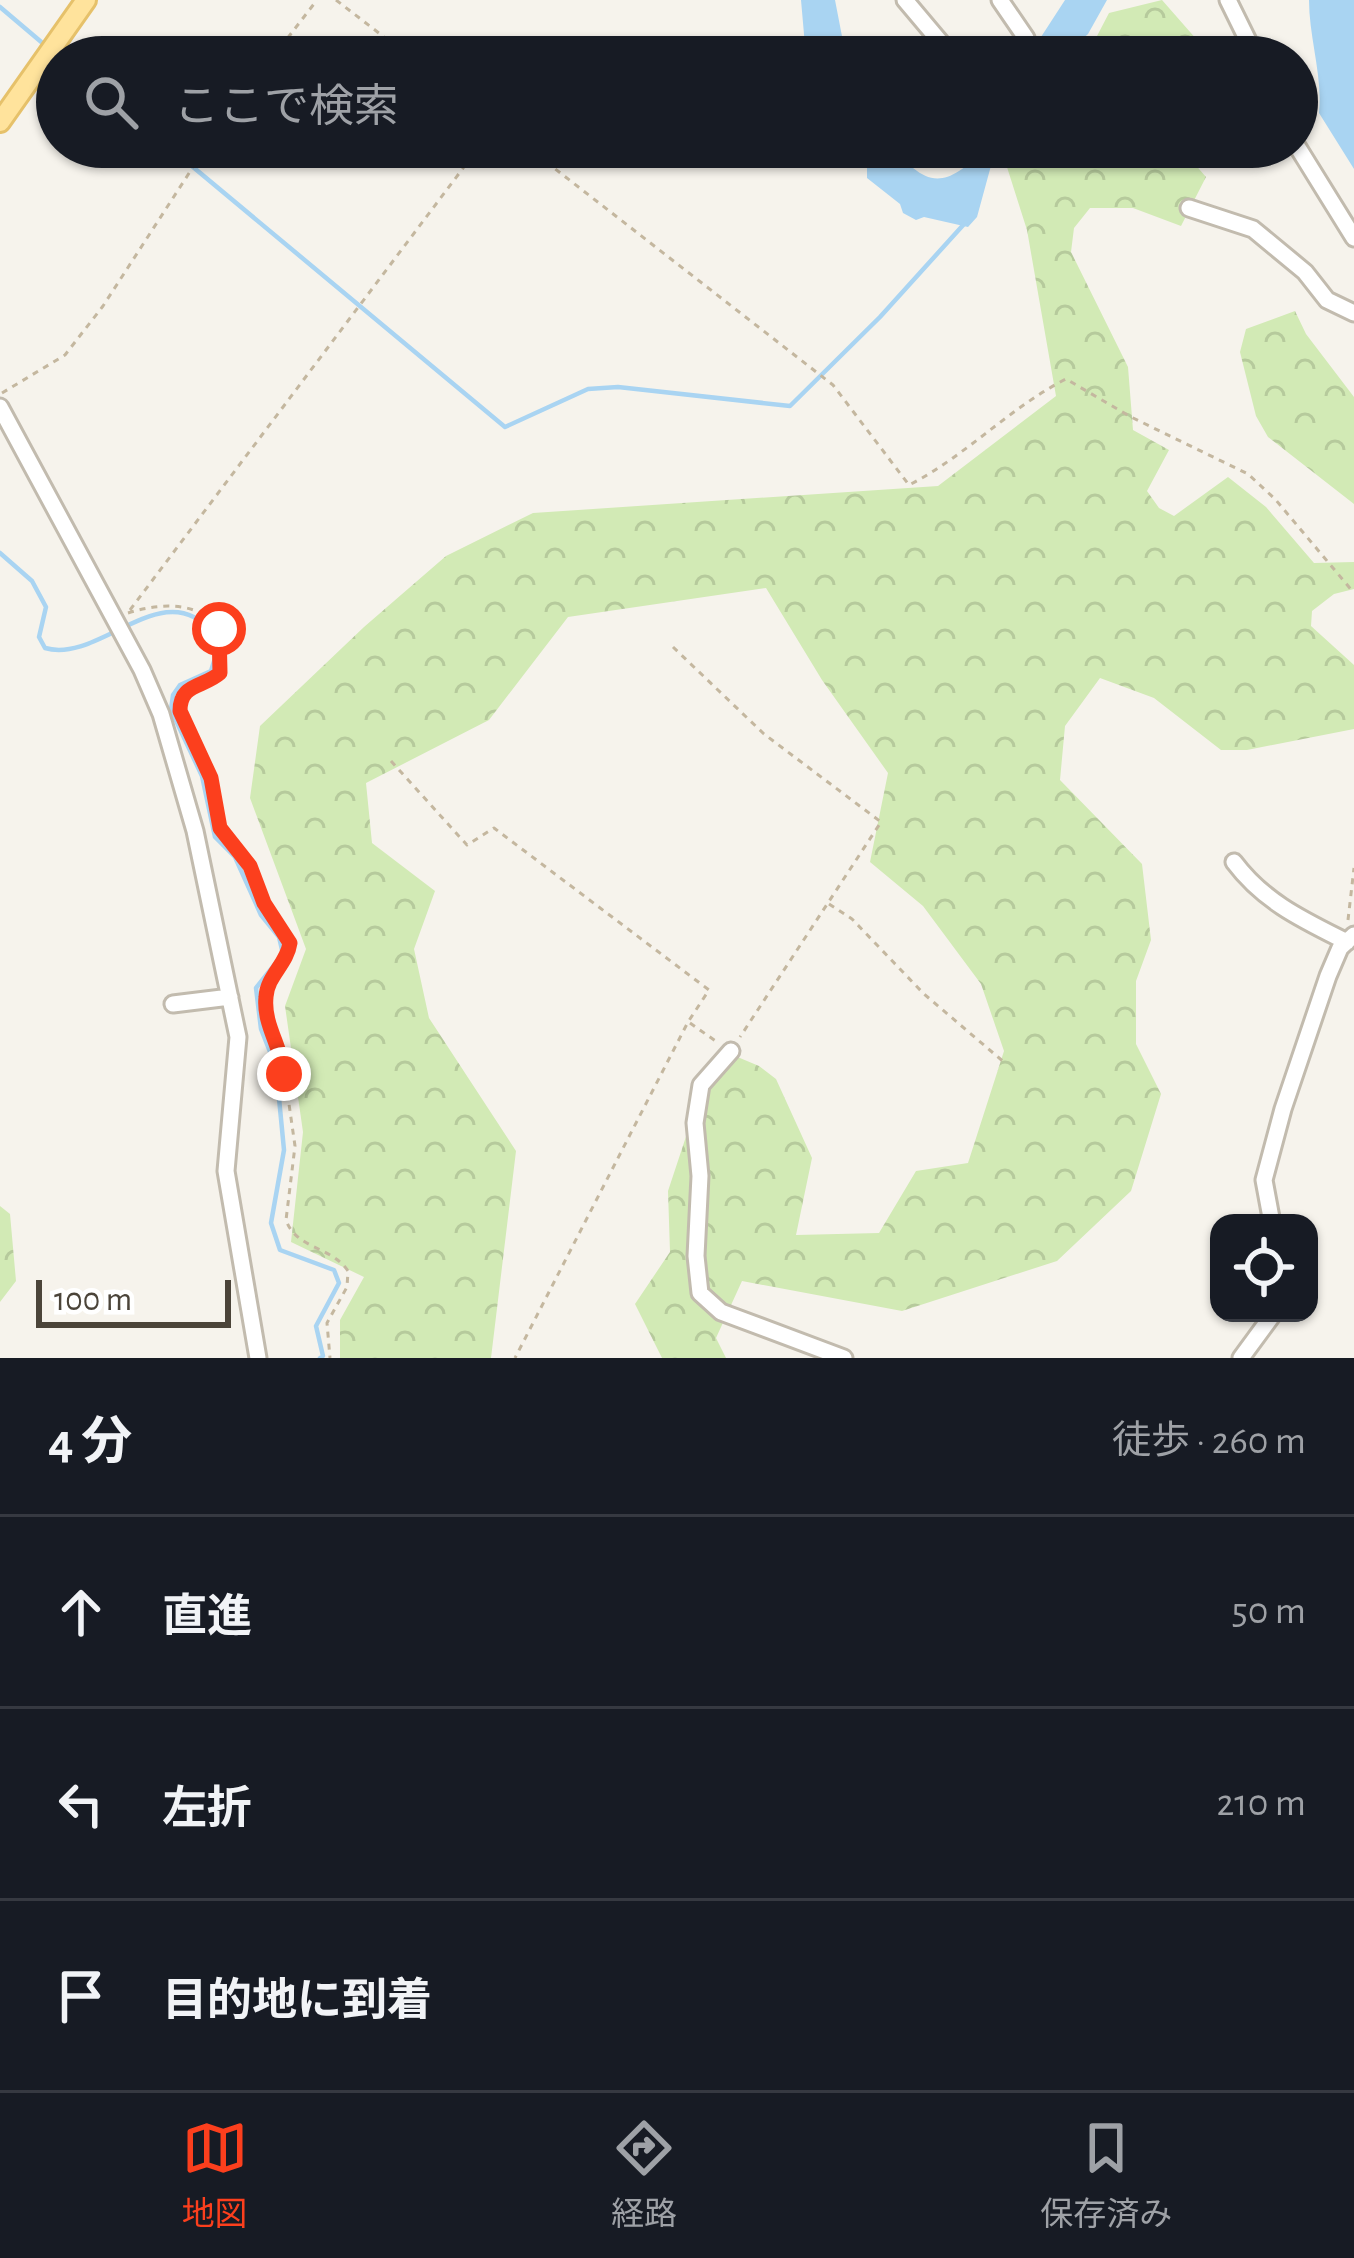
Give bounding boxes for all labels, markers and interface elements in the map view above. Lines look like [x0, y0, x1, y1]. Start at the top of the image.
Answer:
search box [36, 36, 1318, 168]
icon: search [78, 69, 144, 135]
text: ここで検索 [174, 85, 399, 130]
route start [192, 602, 246, 656]
route end [257, 1047, 311, 1101]
map controls [1210, 1214, 1318, 1322]
button: locate [1210, 1214, 1318, 1322]
scale bar [36, 1274, 231, 1327]
text: 100 m [54, 1284, 132, 1317]
text: 4 分 [48, 1417, 132, 1468]
text: 徒歩 · 260 m [1112, 1422, 1306, 1461]
icon: ahead [48, 1579, 114, 1645]
text: 50 m [1231, 1592, 1306, 1631]
text: 直進 [162, 1595, 252, 1640]
icon: left [48, 1771, 114, 1837]
text: 210 m [1217, 1784, 1306, 1823]
text: 左折 [162, 1787, 252, 1832]
icon: arrive [48, 1963, 114, 2029]
text: 目的地に到着 [162, 1979, 432, 2024]
tab: 地図 [182, 2115, 248, 2236]
tab: 経路 [611, 2115, 677, 2236]
tab: 保存済み [1040, 2115, 1172, 2236]

